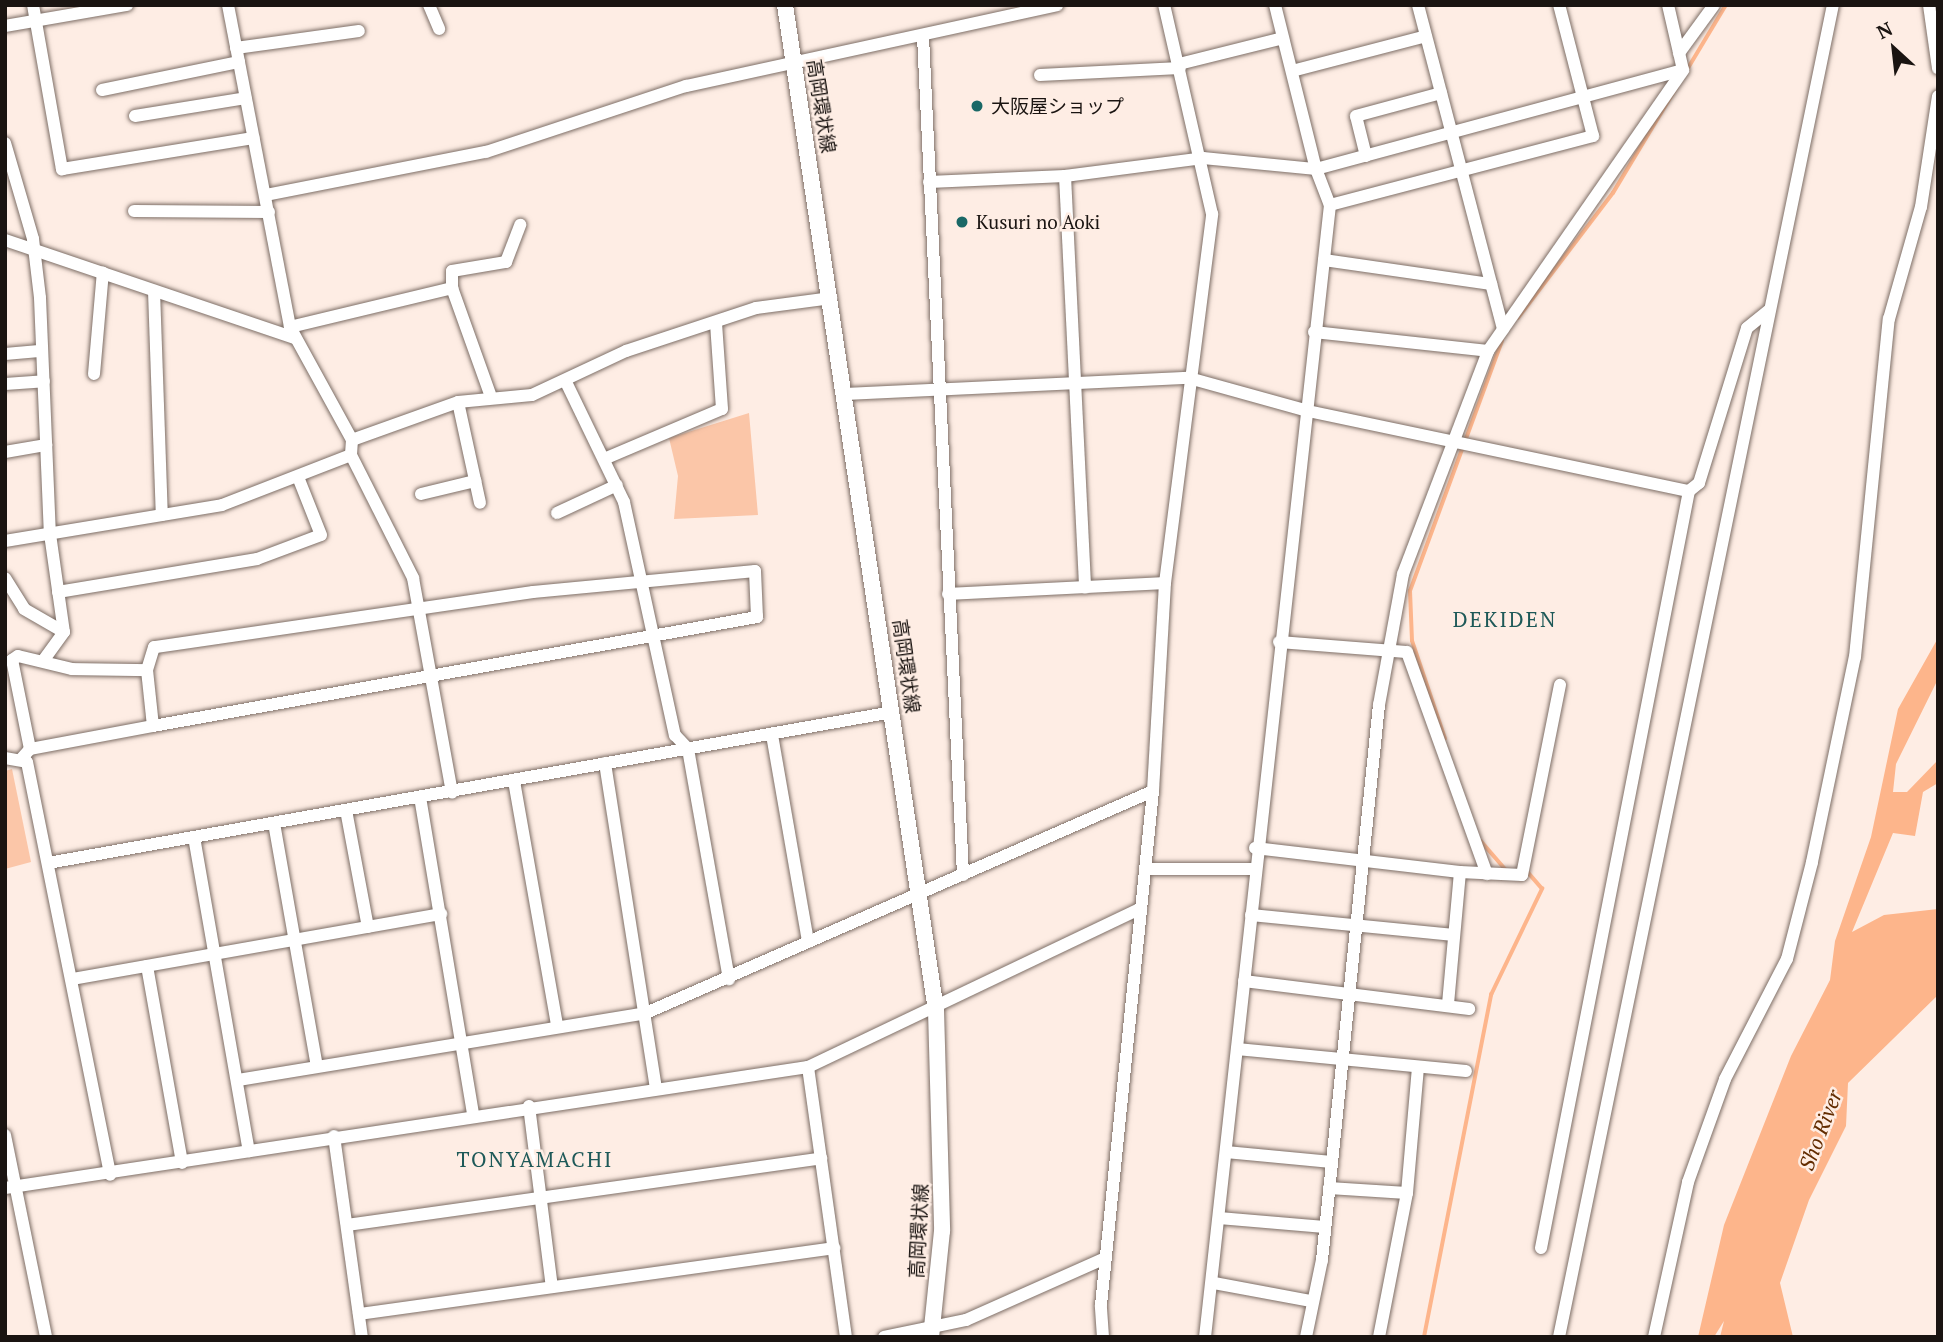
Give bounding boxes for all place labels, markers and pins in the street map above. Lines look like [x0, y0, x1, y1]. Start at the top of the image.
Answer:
place label: 大阪屋ショップ [991, 95, 1124, 117]
marker: 大阪屋ショップ [969, 98, 985, 114]
place label: Kusuri no Aoki [976, 211, 1101, 233]
marker: Kusuri no Aoki [954, 214, 970, 230]

